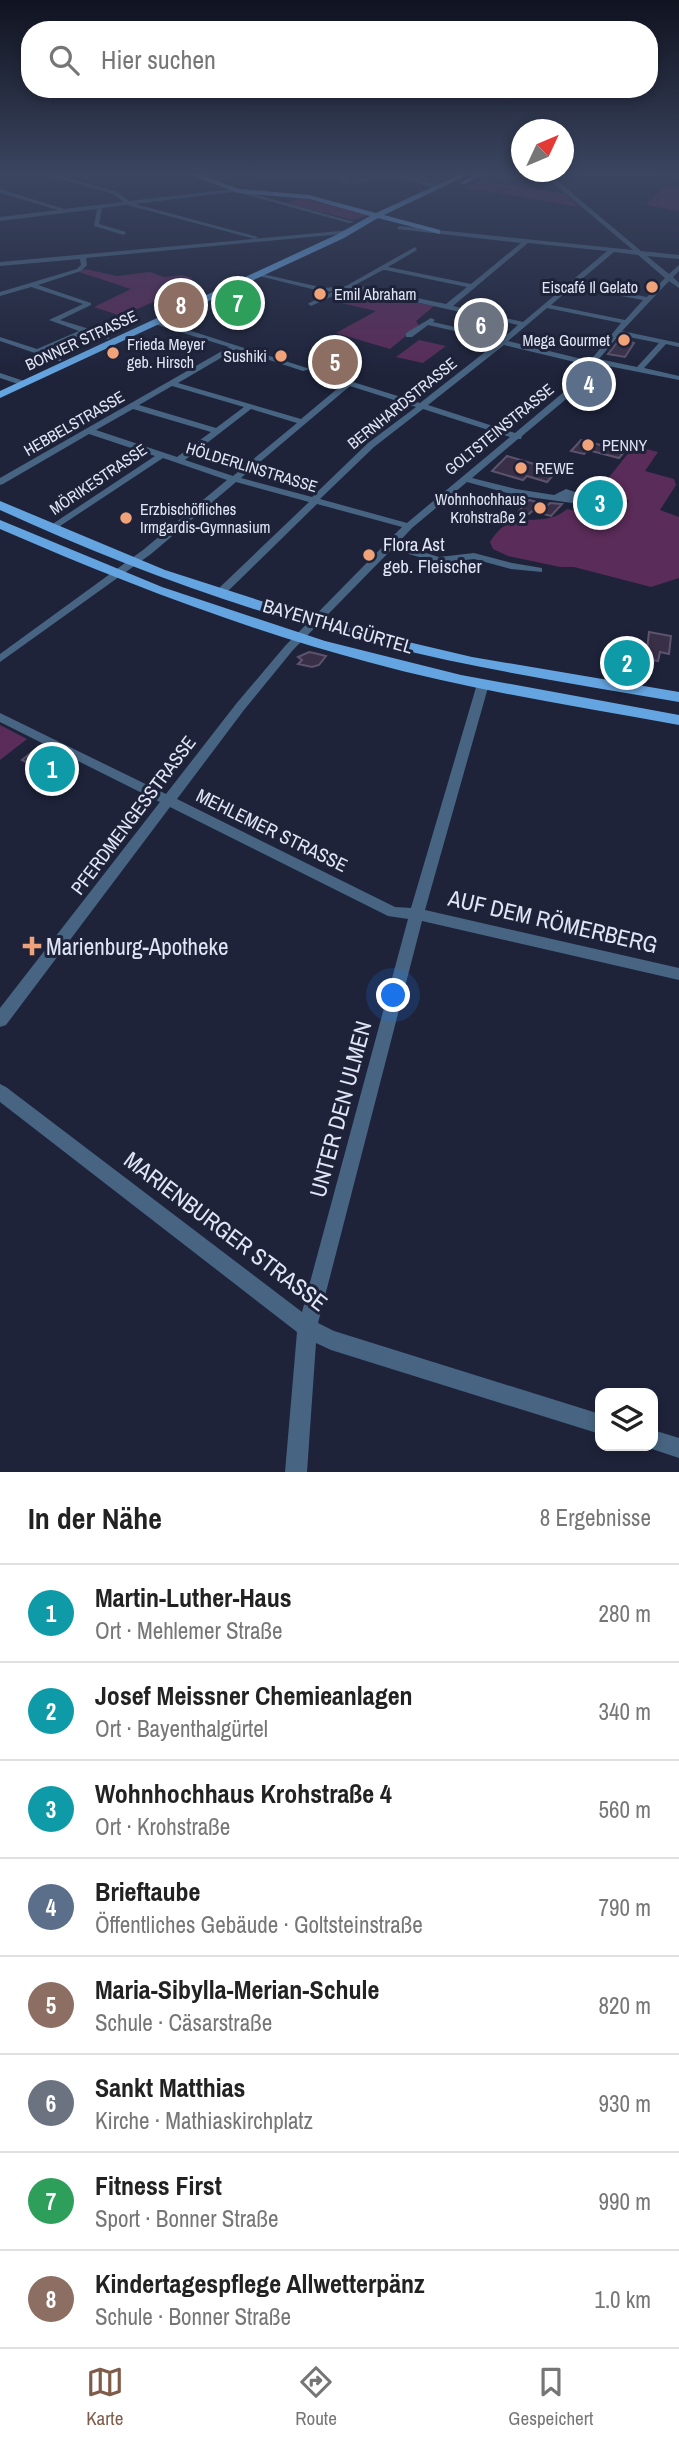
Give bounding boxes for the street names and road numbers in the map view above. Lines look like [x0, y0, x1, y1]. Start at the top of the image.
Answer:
street label: BONNER STRASSE [22, 304, 140, 376]
street label: BERNHARDSTRASSE [343, 352, 461, 454]
street label: GOLTSTEINSTRASSE [440, 378, 558, 480]
street label: HEBBELSTRASSE [20, 385, 128, 461]
street label: HÖLDERLINSTRASSE [184, 437, 320, 497]
street label: MÖRIKESTRASSE [45, 438, 151, 520]
street label: BAYENTHALGÜRTEL [260, 592, 416, 660]
street label: PFERDMENGESSTRASSE [65, 730, 201, 900]
street label: MEHLEMER STRASSE [192, 782, 352, 878]
street label: AUF DEM RÖMERBERG [444, 882, 661, 960]
street label: UNTER DEN ULMEN [302, 1017, 378, 1201]
street label: MARIENBURGER STRASSE [118, 1144, 334, 1318]

